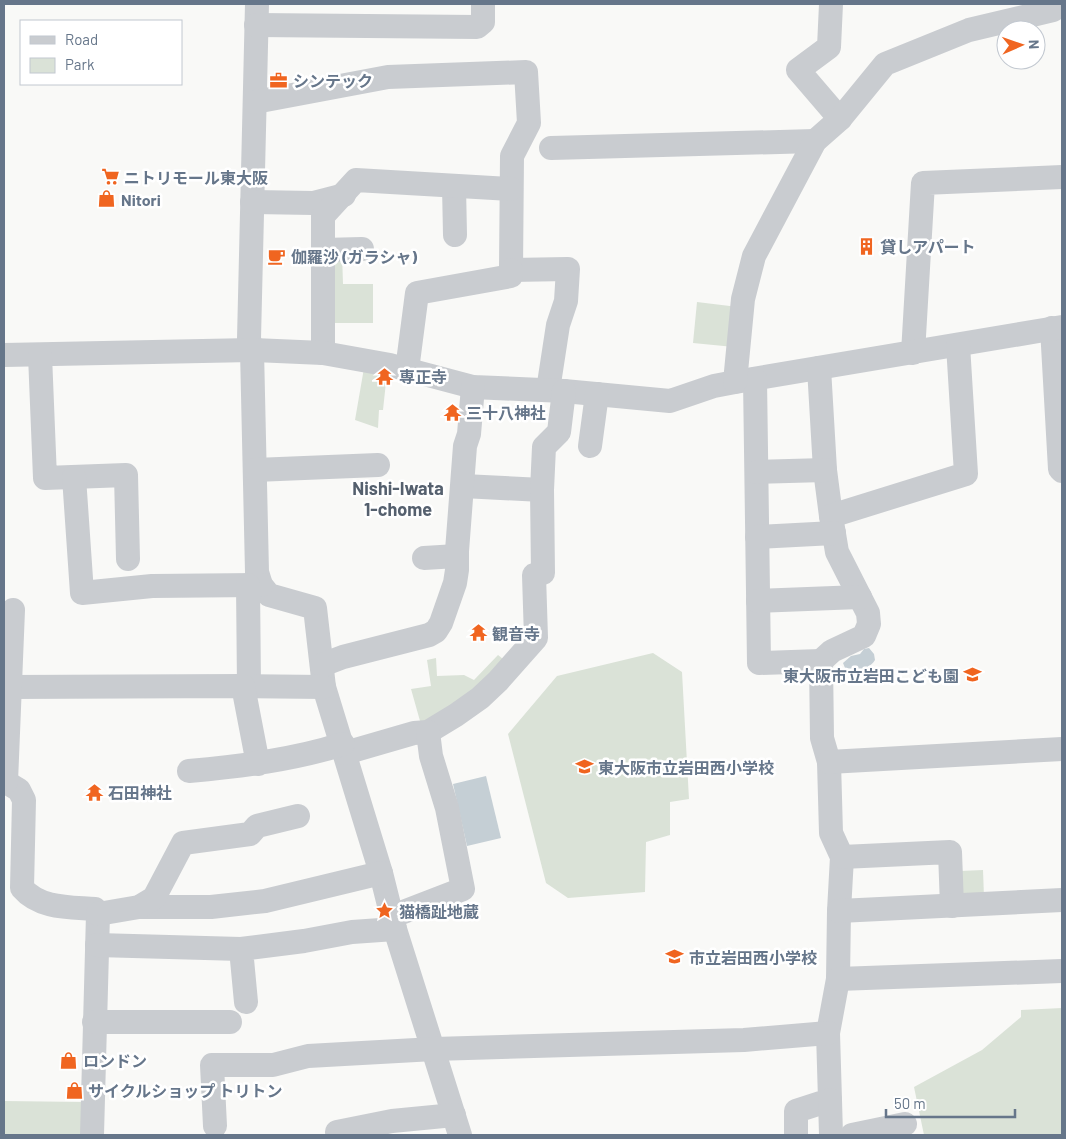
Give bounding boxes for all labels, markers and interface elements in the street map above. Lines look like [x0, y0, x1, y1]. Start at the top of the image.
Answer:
legend [20, 20, 182, 85]
north arrow [996, 20, 1046, 70]
text: Road [65, 30, 98, 48]
text: N [1026, 40, 1043, 49]
text: Park [65, 55, 95, 73]
office icon: シンテック [269, 70, 289, 90]
place label: シンテック [293, 71, 373, 90]
supermarket icon: ニトリモール東大阪 [100, 167, 120, 187]
place label: ニトリモール東大阪 [124, 168, 268, 187]
shop icon: Nitori [97, 189, 117, 209]
place label: Nitori [121, 190, 161, 209]
building icon: 貸しアパート [856, 236, 876, 256]
place label: 貸しアパート [880, 237, 976, 256]
cafe icon: 伽羅沙 (ガラシャ) [267, 246, 287, 266]
place label: 伽羅沙 (ガラシャ) [291, 247, 417, 266]
temple icon: 専正寺 [375, 366, 395, 386]
place label: 専正寺 [399, 367, 447, 386]
temple icon: 三十八神社 [442, 402, 462, 422]
place label: 三十八神社 [466, 403, 546, 422]
district label: Nishi-Iwata 1-chome [352, 477, 444, 520]
temple icon: 観音寺 [468, 623, 488, 643]
place label: 観音寺 [492, 624, 540, 643]
school or university icon: 東大阪市立岩田こども園 [963, 665, 983, 685]
place label: 東大阪市立岩田こども園 [783, 666, 959, 685]
school or university icon: 東大阪市立岩田西小学校 [574, 757, 594, 777]
place label: 東大阪市立岩田西小学校 [598, 758, 774, 777]
temple icon: 石田神社 [84, 782, 104, 802]
place label: 石田神社 [108, 783, 172, 802]
place icon: 猫橋趾地蔵 [375, 901, 395, 921]
place label: 猫橋趾地蔵 [399, 902, 479, 921]
school or university icon: 市立岩田西小学校 [665, 947, 685, 967]
place label: 市立岩田西小学校 [689, 948, 817, 967]
shop icon: ロンドン [59, 1050, 79, 1070]
place label: ロンドン [83, 1051, 147, 1070]
shop icon: サイクルショップ トリトン [64, 1080, 84, 1100]
place label: サイクルショップ トリトン [88, 1081, 282, 1100]
scale bar [886, 1086, 1015, 1118]
text: 50 m [894, 1094, 926, 1112]

